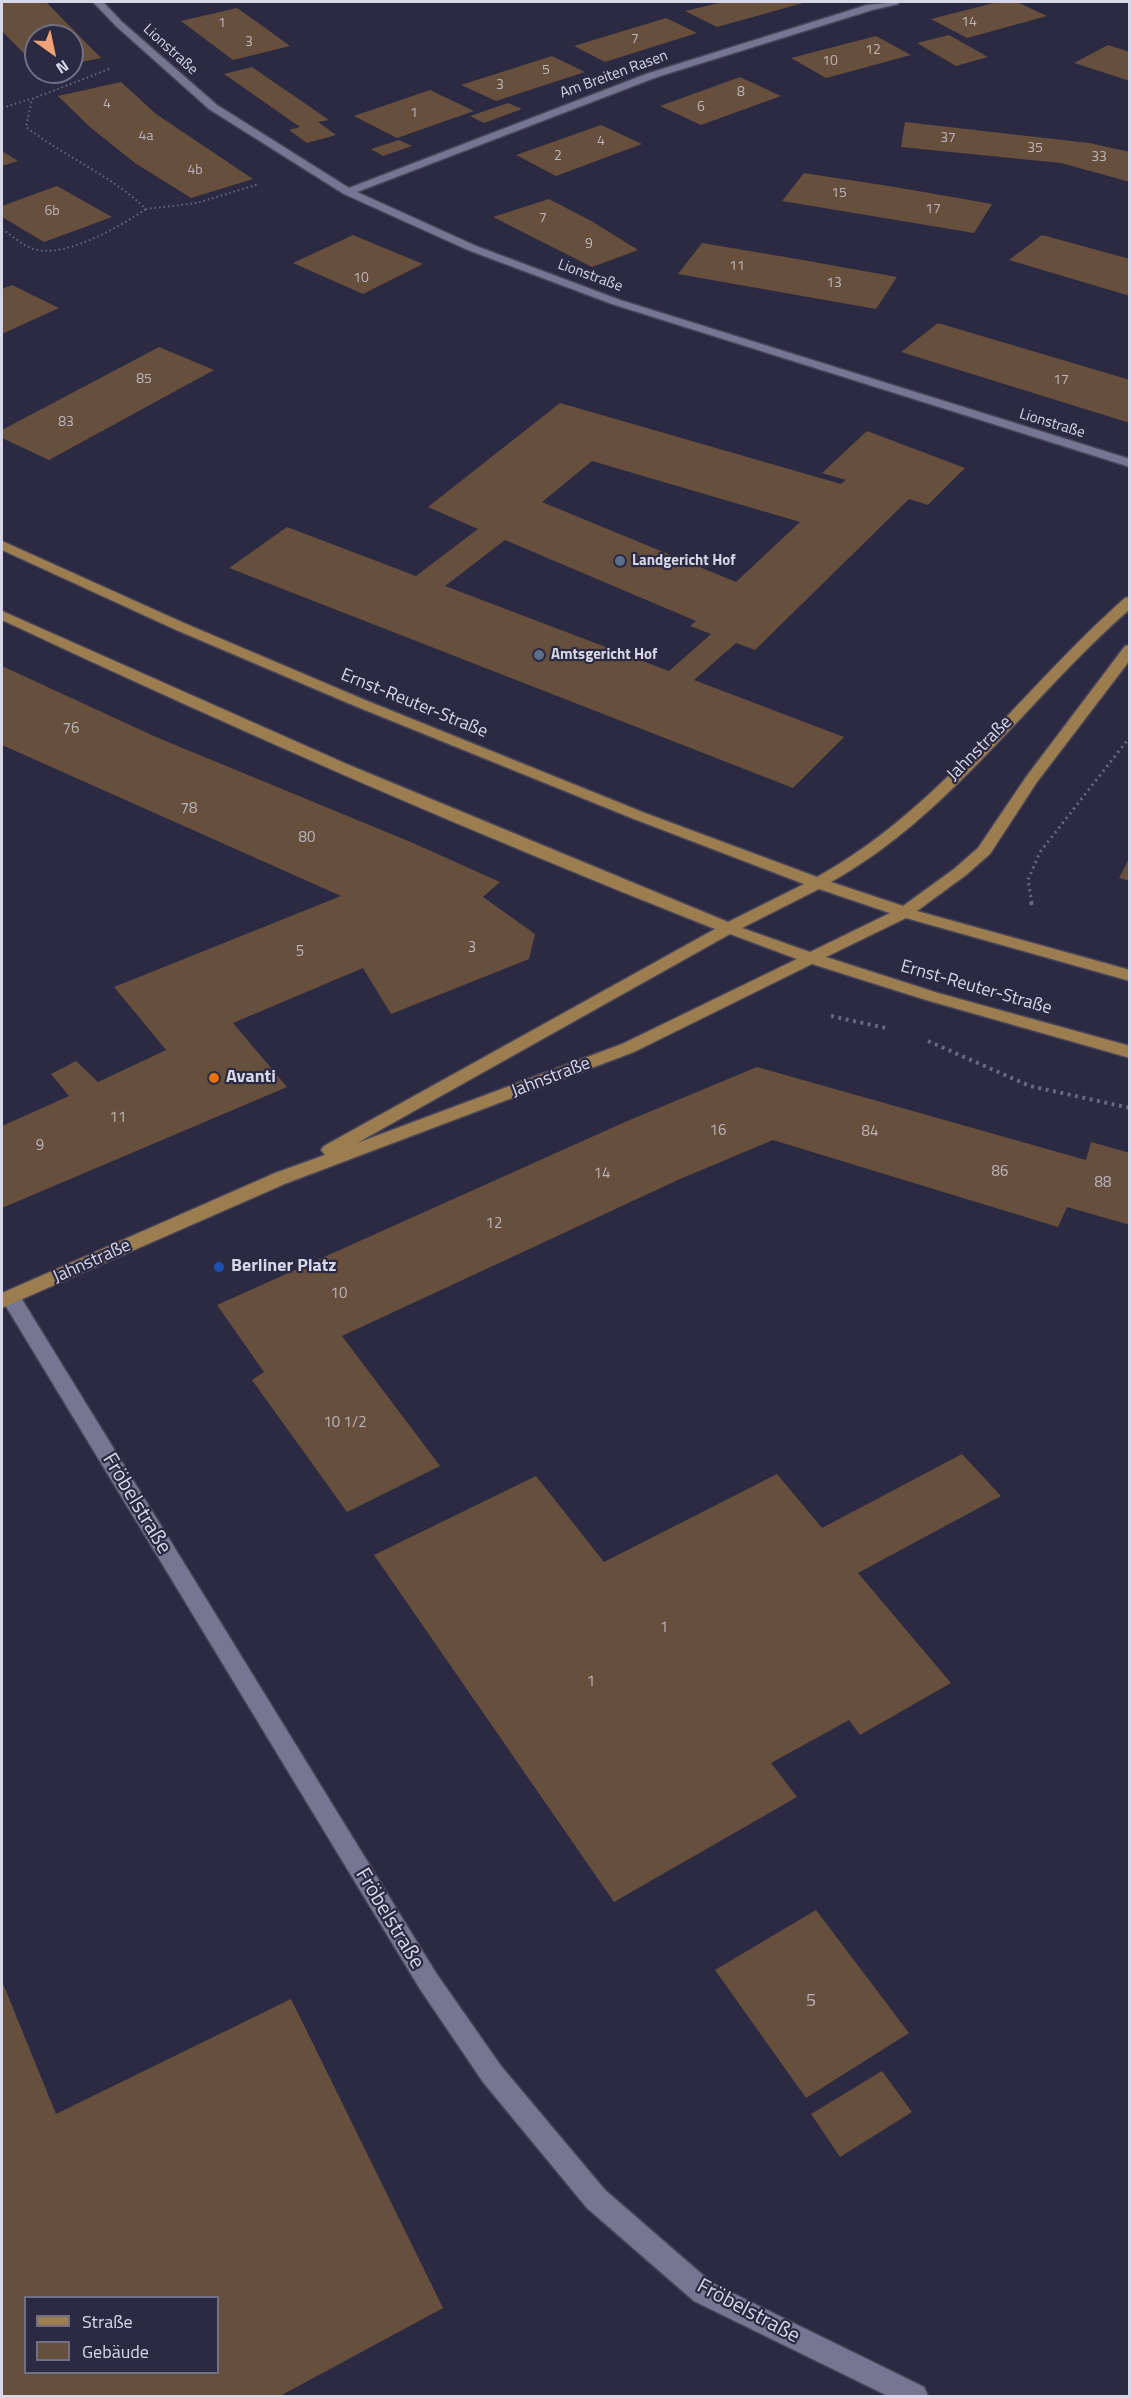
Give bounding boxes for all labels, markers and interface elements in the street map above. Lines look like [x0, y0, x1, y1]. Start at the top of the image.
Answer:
house number: 14 [961, 15, 977, 31]
house number: 1 [218, 16, 226, 32]
street label: Lionstraße [139, 21, 201, 79]
north arrow [24, 24, 84, 84]
house number: 7 [631, 32, 639, 48]
house number: 3 [245, 35, 253, 51]
house number: 12 [865, 43, 881, 59]
street label: Am Breiten Rasen [558, 47, 670, 103]
text: N [52, 54, 74, 81]
house number: 10 [822, 54, 838, 70]
house number: 5 [542, 63, 550, 79]
house number: 3 [496, 78, 504, 94]
house number: 8 [737, 85, 745, 101]
house number: 4 [103, 97, 111, 113]
house number: 6 [697, 100, 705, 116]
house number: 1 [410, 106, 418, 122]
house number: 4a [139, 129, 153, 145]
house number: 37 [940, 131, 956, 147]
house number: 4 [597, 134, 605, 150]
house number: 35 [1027, 141, 1043, 157]
house number: 2 [554, 149, 562, 165]
house number: 33 [1091, 150, 1107, 166]
house number: 4b [187, 163, 203, 179]
house number: 15 [831, 186, 847, 202]
house number: 17 [925, 202, 941, 218]
house number: 6b [44, 204, 60, 220]
house number: 7 [539, 211, 547, 227]
house number: 9 [585, 237, 593, 253]
street label: Lionstraße [555, 256, 625, 296]
house number: 11 [729, 259, 745, 275]
house number: 10 [353, 271, 369, 287]
house number: 13 [826, 276, 842, 292]
house number: 85 [136, 372, 152, 388]
house number: 17 [1053, 373, 1069, 389]
street label: Lionstraße [1017, 406, 1087, 442]
house number: 83 [58, 415, 74, 431]
place label: Landgericht Hof [632, 552, 736, 570]
marker: Landgericht Hof [613, 554, 627, 568]
place label: Amtsgericht Hof [551, 646, 657, 664]
marker: Amtsgericht Hof [532, 648, 546, 662]
street label: Ernst-Reuter-Straße [337, 665, 491, 743]
street label: Jahnstraße [943, 712, 1017, 786]
house number: 76 [63, 720, 79, 738]
house number: 78 [181, 800, 197, 818]
house number: 80 [299, 829, 315, 847]
house number: 3 [468, 939, 476, 957]
house number: 5 [296, 943, 304, 961]
street label: Ernst-Reuter-Straße [898, 956, 1054, 1020]
street label: Jahnstraße [508, 1053, 594, 1103]
place label: Avanti [226, 1067, 276, 1089]
marker: Avanti [207, 1071, 221, 1085]
house number: 11 [110, 1109, 126, 1127]
house number: 16 [710, 1122, 726, 1140]
house number: 84 [862, 1123, 878, 1141]
house number: 9 [36, 1137, 44, 1155]
house number: 86 [992, 1163, 1008, 1181]
house number: 14 [594, 1165, 610, 1183]
house number: 88 [1095, 1174, 1111, 1192]
house number: 12 [486, 1215, 502, 1233]
street label: Jahnstraße [50, 1235, 134, 1289]
place label: Berliner Platz [231, 1256, 337, 1278]
marker: Berliner Platz [212, 1260, 226, 1274]
house number: 10 [331, 1285, 347, 1303]
house number: 10 1/2 [323, 1414, 367, 1432]
street label: Fröbelstraße [96, 1449, 176, 1559]
house number: 1 [660, 1619, 668, 1637]
house number: 1 [587, 1673, 595, 1691]
street label: Fröbelstraße [349, 1864, 429, 1974]
house number: 5 [806, 1991, 816, 2013]
street label: Fröbelstraße [692, 2274, 804, 2350]
legend [24, 2296, 219, 2374]
text: Straße [82, 2308, 133, 2335]
text: Gebäude [82, 2338, 149, 2365]

